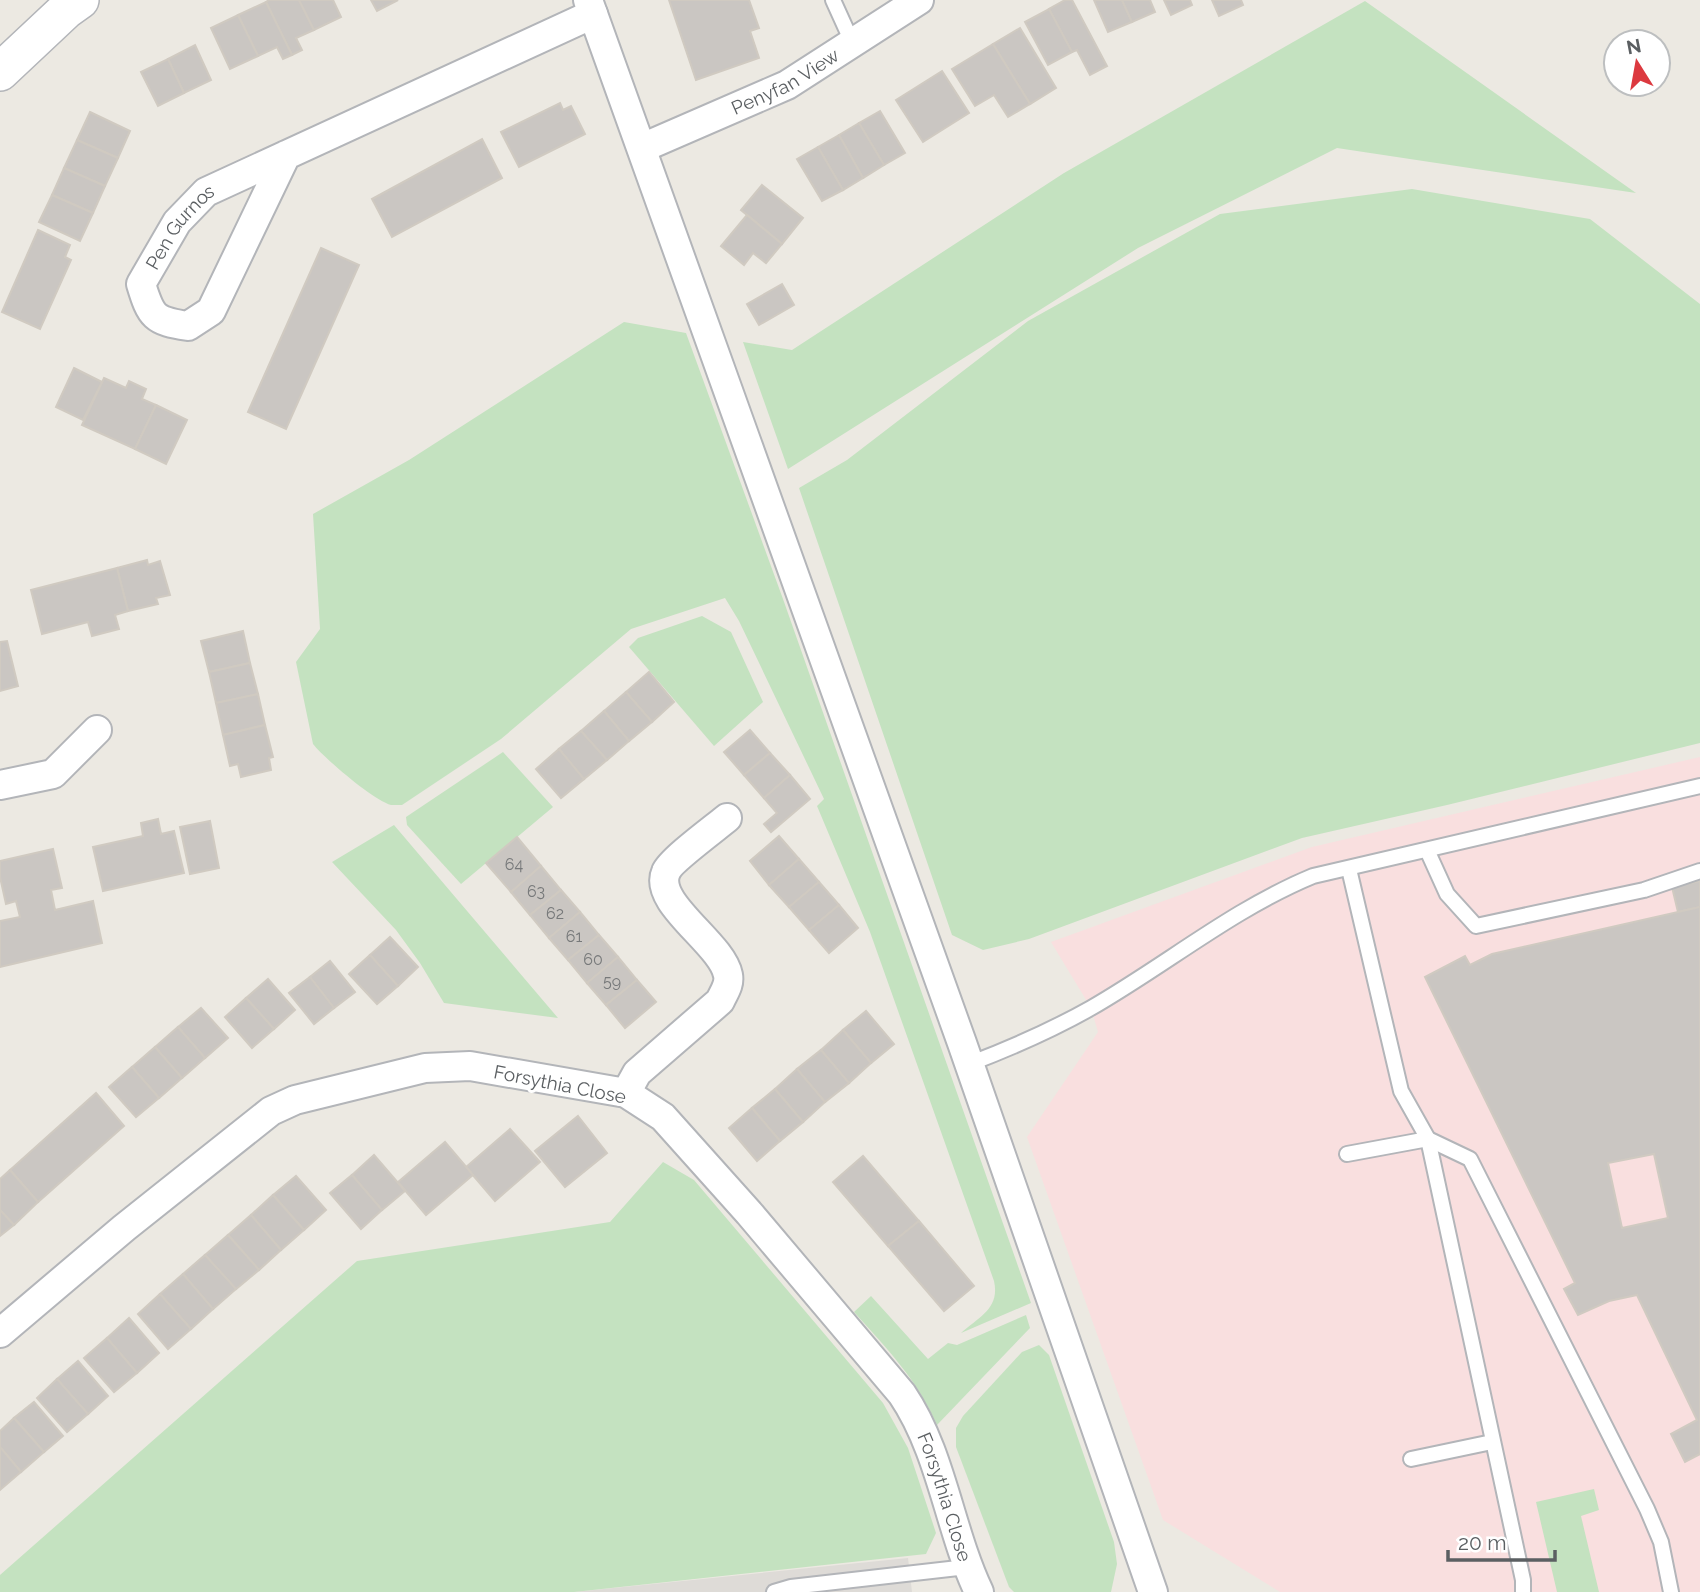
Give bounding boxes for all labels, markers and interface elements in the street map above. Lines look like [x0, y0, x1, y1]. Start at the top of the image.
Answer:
north arrow [1602, 28, 1672, 98]
text: N [1625, 34, 1643, 58]
street label: Penyfan View [728, 43, 843, 119]
street label: Pen Gurnos [141, 179, 217, 273]
house number: 64 [505, 855, 523, 874]
house number: 63 [527, 882, 545, 901]
house number: 62 [546, 904, 564, 923]
house number: 61 [566, 927, 582, 946]
house number: 60 [583, 950, 603, 969]
house number: 59 [603, 972, 621, 991]
street label: Forsythia Close [492, 1060, 628, 1108]
street label: Forsythia Close [913, 1429, 976, 1564]
scale bar [1448, 1518, 1555, 1562]
text: 20 m [1458, 1530, 1506, 1555]

